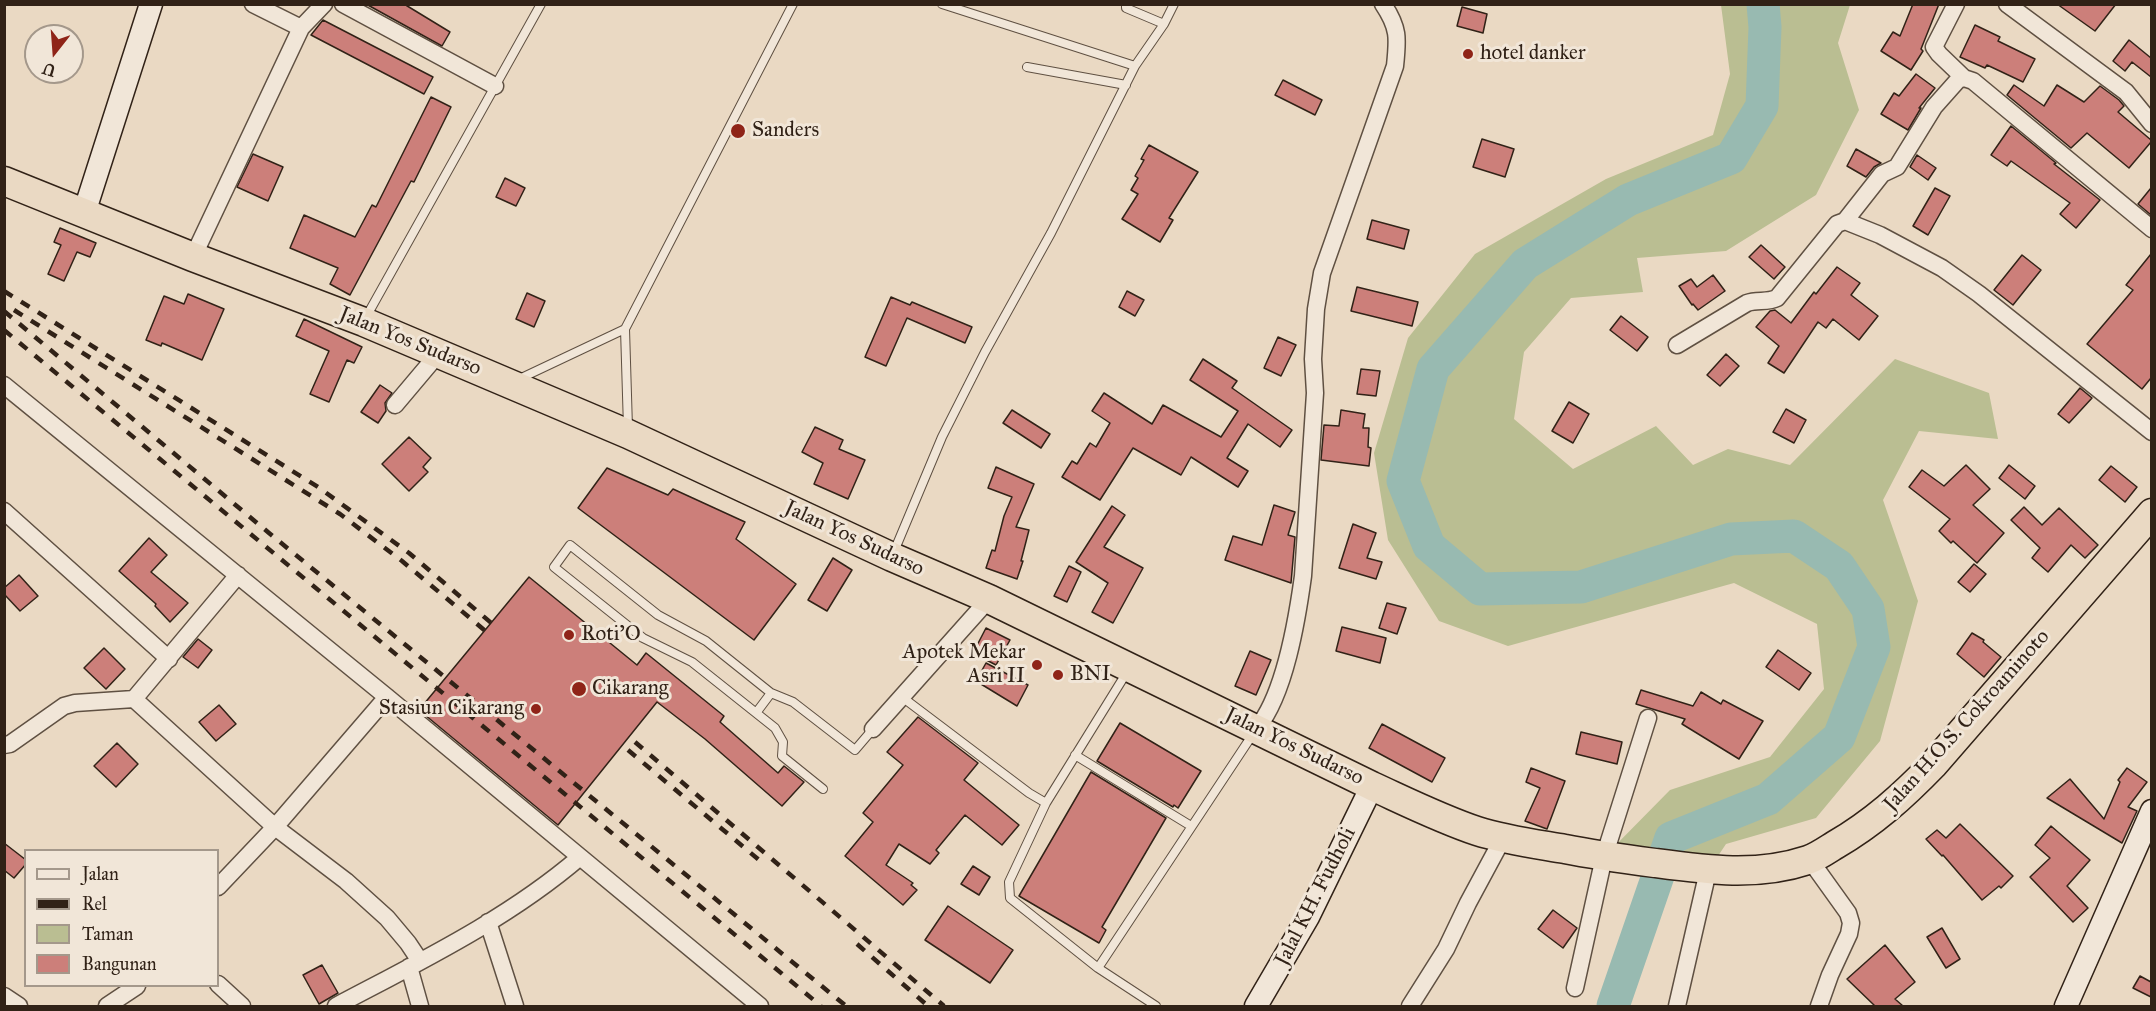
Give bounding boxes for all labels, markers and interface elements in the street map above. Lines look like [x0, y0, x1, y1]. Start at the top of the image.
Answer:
north arrow [24, 24, 84, 84]
place label: hotel danker [1480, 41, 1586, 67]
marker: hotel danker [1461, 47, 1475, 61]
text: U [40, 59, 58, 81]
place label: Sanders [752, 118, 819, 144]
marker: Sanders [729, 122, 747, 140]
street label: Jalan Yos Sudarso [335, 302, 485, 382]
street label: Jalan Yos Sudarso [780, 496, 928, 582]
place label: Roti'O [581, 622, 641, 648]
street label: Jalan H.O.S. Cokroaminoto [1879, 625, 2055, 817]
marker: Roti'O [562, 628, 576, 642]
place label: Apotek Mekar Asri II [903, 640, 1025, 690]
marker: Apotek Mekar Asri II [1030, 658, 1044, 672]
place label: BNI [1070, 662, 1111, 688]
marker: BNI [1051, 668, 1065, 682]
place label: Cikarang [592, 676, 669, 702]
marker: Cikarang [570, 680, 588, 698]
place label: Stasiun Cikarang [379, 696, 524, 722]
marker: Stasiun Cikarang [529, 702, 543, 716]
street label: Jalan Yos Sudarso [1221, 703, 1367, 791]
street label: Jalal KH. Fudholi [1270, 823, 1362, 971]
legend [24, 849, 219, 987]
text: Jalan [82, 863, 119, 885]
text: Rel [82, 893, 107, 915]
text: Taman [82, 923, 133, 945]
text: Bangunan [82, 953, 157, 975]

